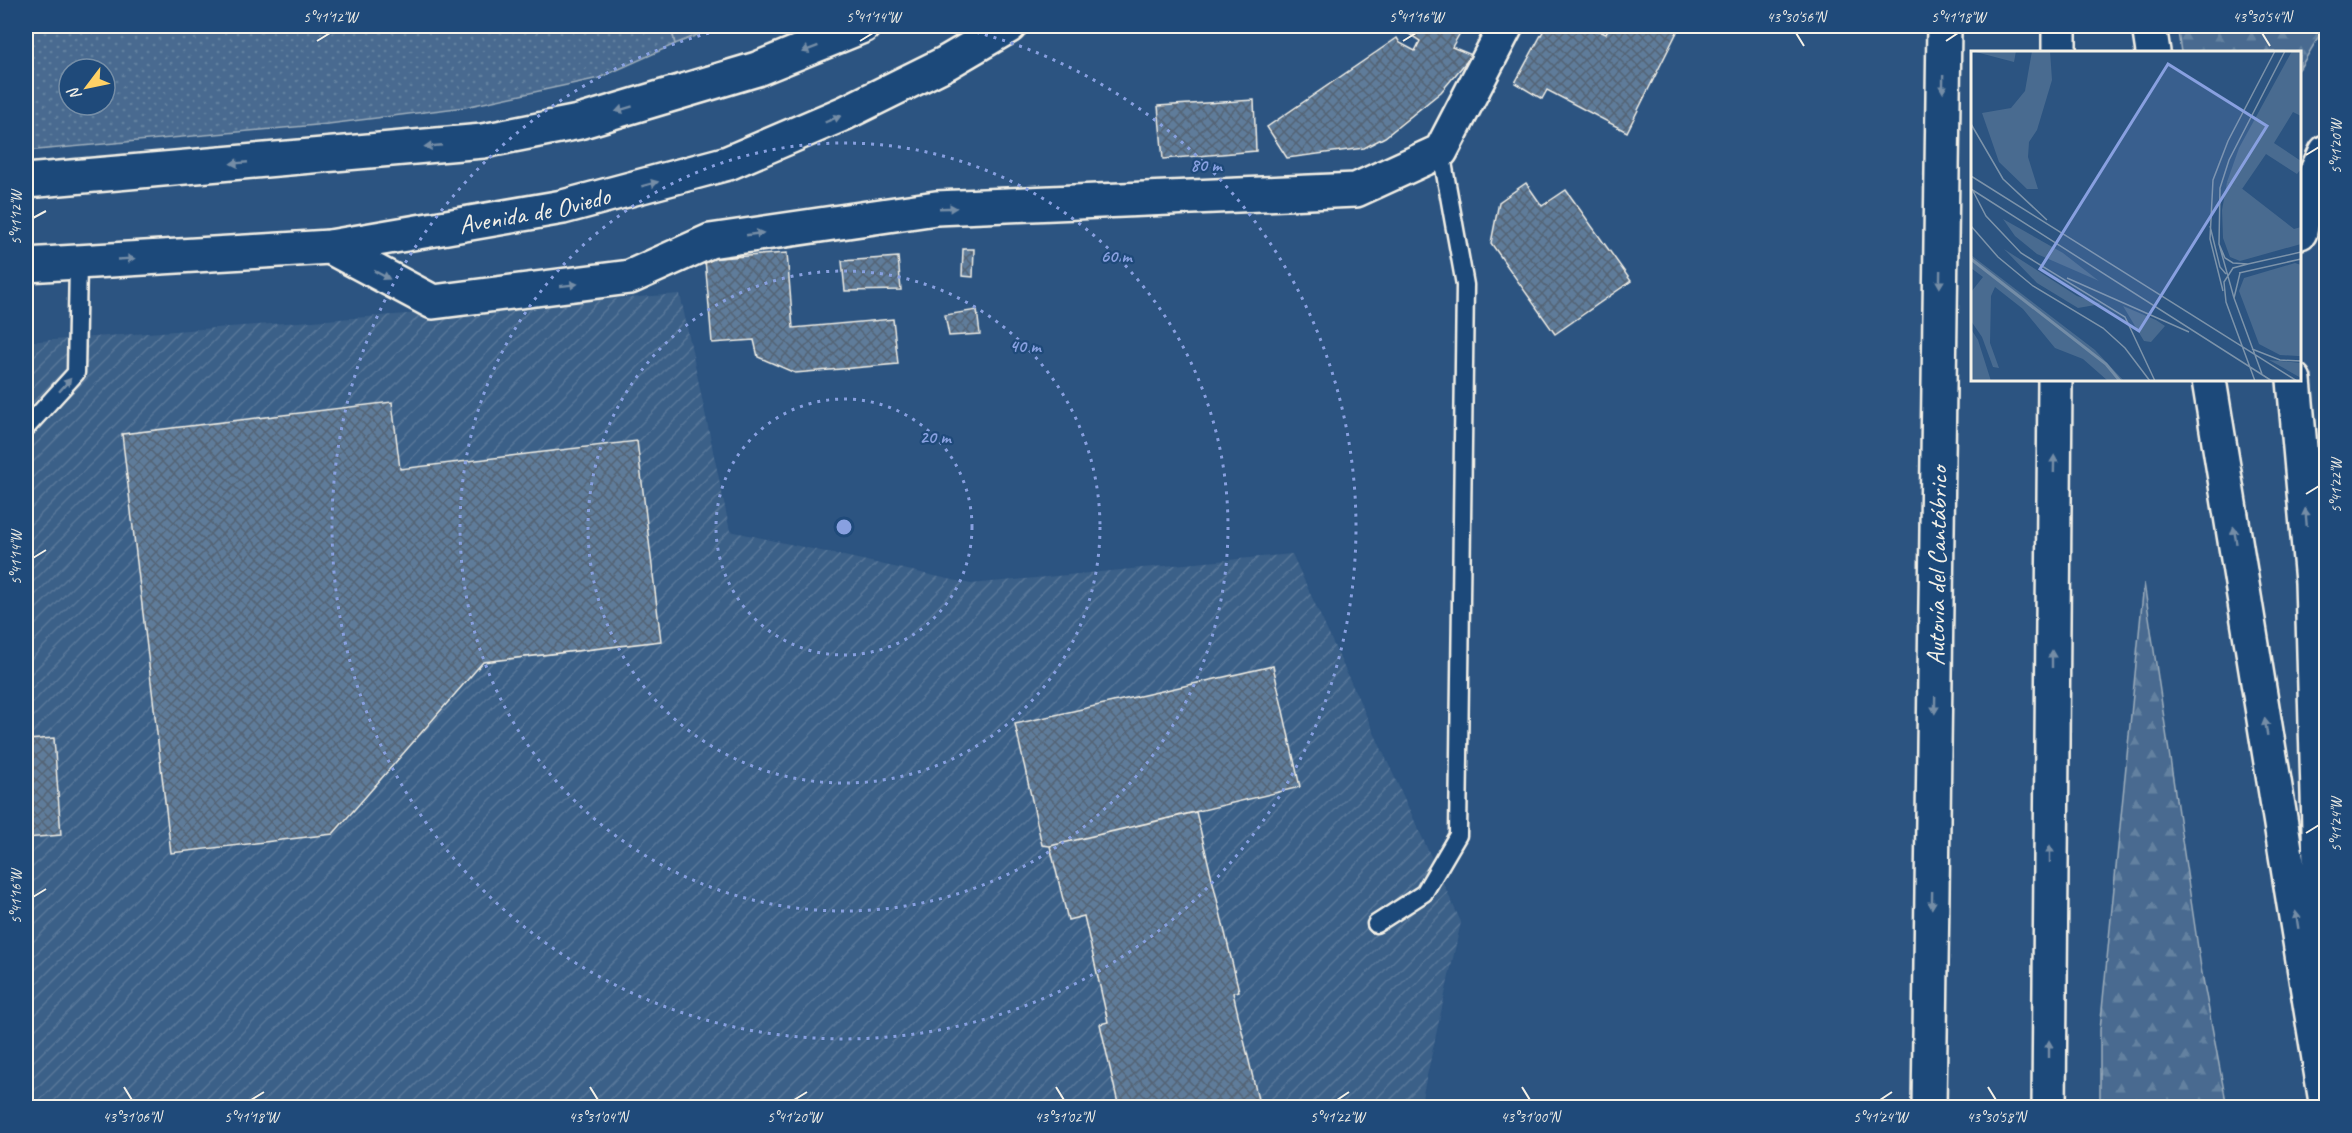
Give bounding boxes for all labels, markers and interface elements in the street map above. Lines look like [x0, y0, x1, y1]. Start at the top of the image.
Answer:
text: 5°41'12"W [303, 8, 360, 27]
text: 5°41'14"W [846, 8, 903, 27]
text: 5°41'16"W [1389, 8, 1446, 27]
text: 43°30'56"N [1766, 8, 1829, 27]
text: 5°41'18"W [1931, 8, 1988, 27]
text: 43°30'54"N [2232, 8, 2295, 27]
one-way arrow [800, 44, 818, 54]
inset map [1971, 51, 2301, 381]
north arrow [57, 57, 117, 117]
one-way arrow [1938, 74, 1948, 93]
text: N [62, 82, 86, 104]
one-way arrow [615, 105, 633, 114]
one-way arrow [825, 114, 843, 124]
text: 5°41'20"W [2327, 117, 2346, 174]
one-way arrow [424, 141, 443, 151]
text: 80 m [1191, 154, 1223, 176]
one-way arrow [229, 158, 248, 168]
one-way arrow [641, 178, 659, 188]
street label: Avenida de Oviedo [456, 179, 615, 242]
text: 5°41'12"W [7, 188, 26, 245]
one-way arrow [939, 203, 958, 212]
one-way arrow [746, 230, 765, 239]
text: 60 m [1100, 245, 1133, 267]
one-way arrow [116, 254, 135, 263]
one-way arrow [1936, 269, 1945, 288]
one-way arrow [373, 270, 390, 280]
one-way arrow [560, 280, 579, 289]
text: 40 m [1010, 335, 1042, 357]
one-way arrow [58, 378, 71, 393]
text: 20 m [920, 426, 952, 448]
one-way arrow [2049, 455, 2059, 474]
text: 5°41'22"W [2327, 456, 2346, 513]
street label: Autovía del Cantábrico [1919, 463, 1955, 666]
one-way arrow [2301, 508, 2311, 527]
centre of rings [834, 517, 854, 537]
one-way arrow [2230, 525, 2239, 544]
text: 5°41'14"W [7, 528, 26, 585]
one-way arrow [2047, 650, 2057, 669]
one-way arrow [1930, 695, 1939, 714]
one-way arrow [2262, 718, 2271, 737]
text: 5°41'24"W [2327, 795, 2346, 852]
one-way arrow [2045, 845, 2055, 864]
text: 5°41'16"W [7, 867, 26, 924]
one-way arrow [1927, 890, 1937, 909]
one-way arrow [2293, 910, 2302, 929]
one-way arrow [2044, 1040, 2054, 1059]
text: 43°31'06"N [102, 1108, 165, 1127]
text: 5°41'18"W [224, 1108, 281, 1127]
text: 43°31'04"N [568, 1108, 631, 1127]
text: 5°41'20"W [767, 1108, 824, 1127]
text: 43°31'02"N [1034, 1108, 1097, 1127]
text: 5°41'22"W [1310, 1108, 1367, 1127]
text: 43°31'00"N [1500, 1108, 1563, 1127]
text: 5°41'24"W [1853, 1108, 1910, 1127]
text: 43°30'58"N [1966, 1108, 2029, 1127]

